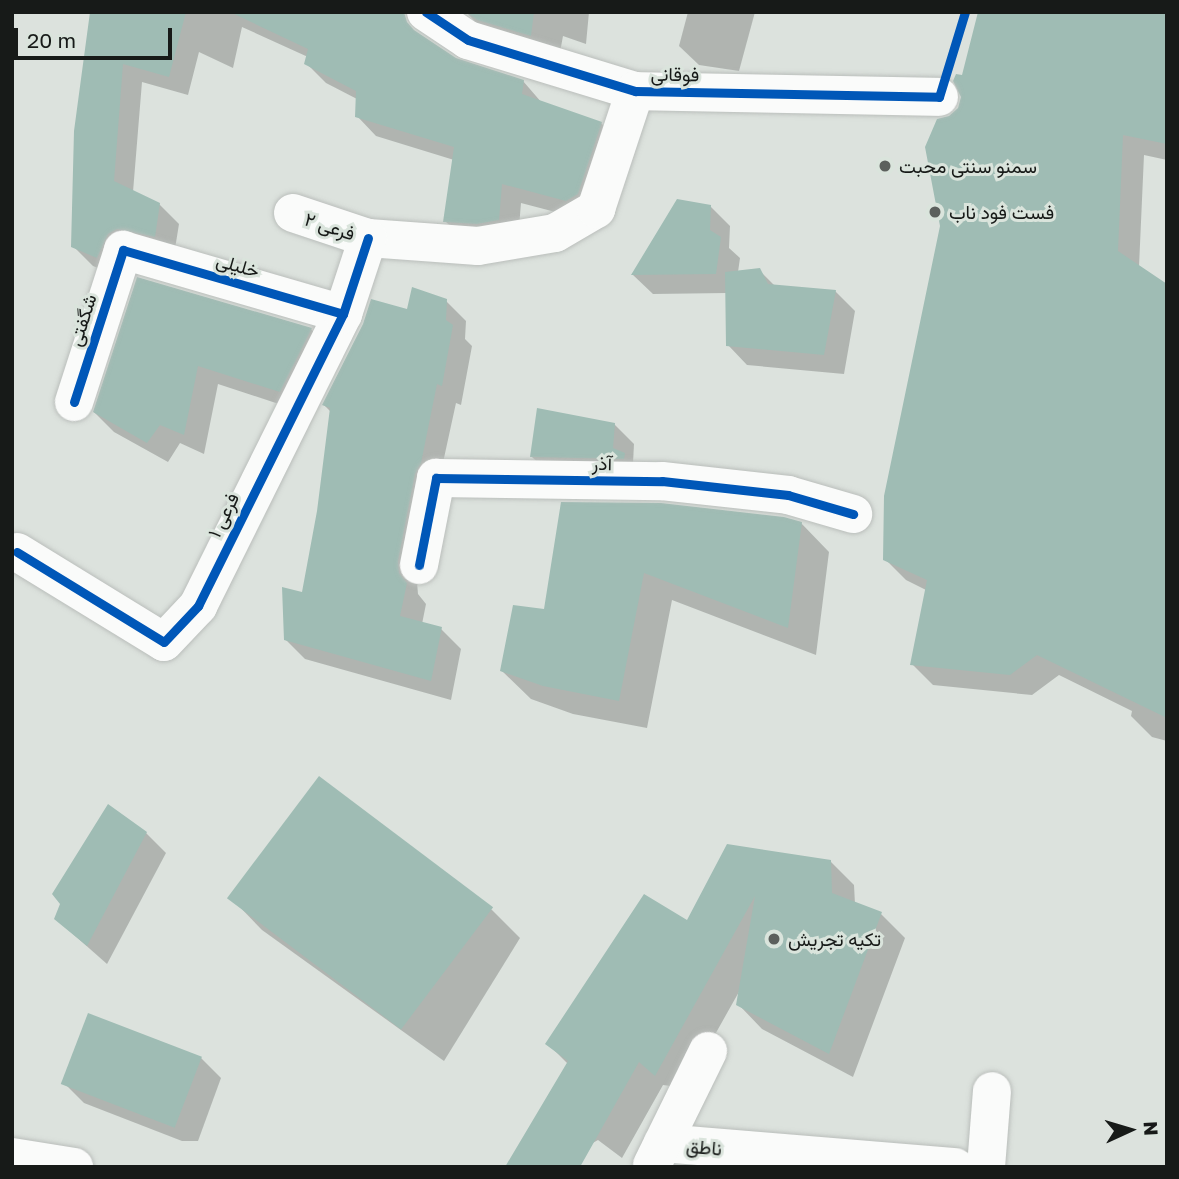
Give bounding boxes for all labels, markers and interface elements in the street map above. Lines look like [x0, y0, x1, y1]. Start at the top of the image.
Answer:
scale bar [18, 14, 175, 58]
text: 20 m [27, 27, 76, 53]
street label: فوقانی [651, 62, 699, 86]
place label: سمنو سنتی محبت [899, 155, 1037, 177]
marker: سمنو سنتی محبت [877, 158, 893, 174]
place label: فست فود ناب [949, 201, 1054, 223]
marker: فست فود ناب [927, 204, 943, 220]
street label: فرعی ۲ [302, 207, 358, 245]
street label: خلیلی [214, 248, 262, 282]
street label: شگفتی [63, 291, 101, 349]
street label: آذر [592, 451, 612, 475]
street label: فرعی ۱ [202, 489, 244, 541]
place label: تکیه تجریش [788, 928, 881, 950]
marker: تکیه تجریش [766, 931, 782, 947]
north arrow [1095, 1095, 1165, 1165]
text: N [1139, 1120, 1163, 1137]
street label: ناطق [685, 1134, 723, 1160]

